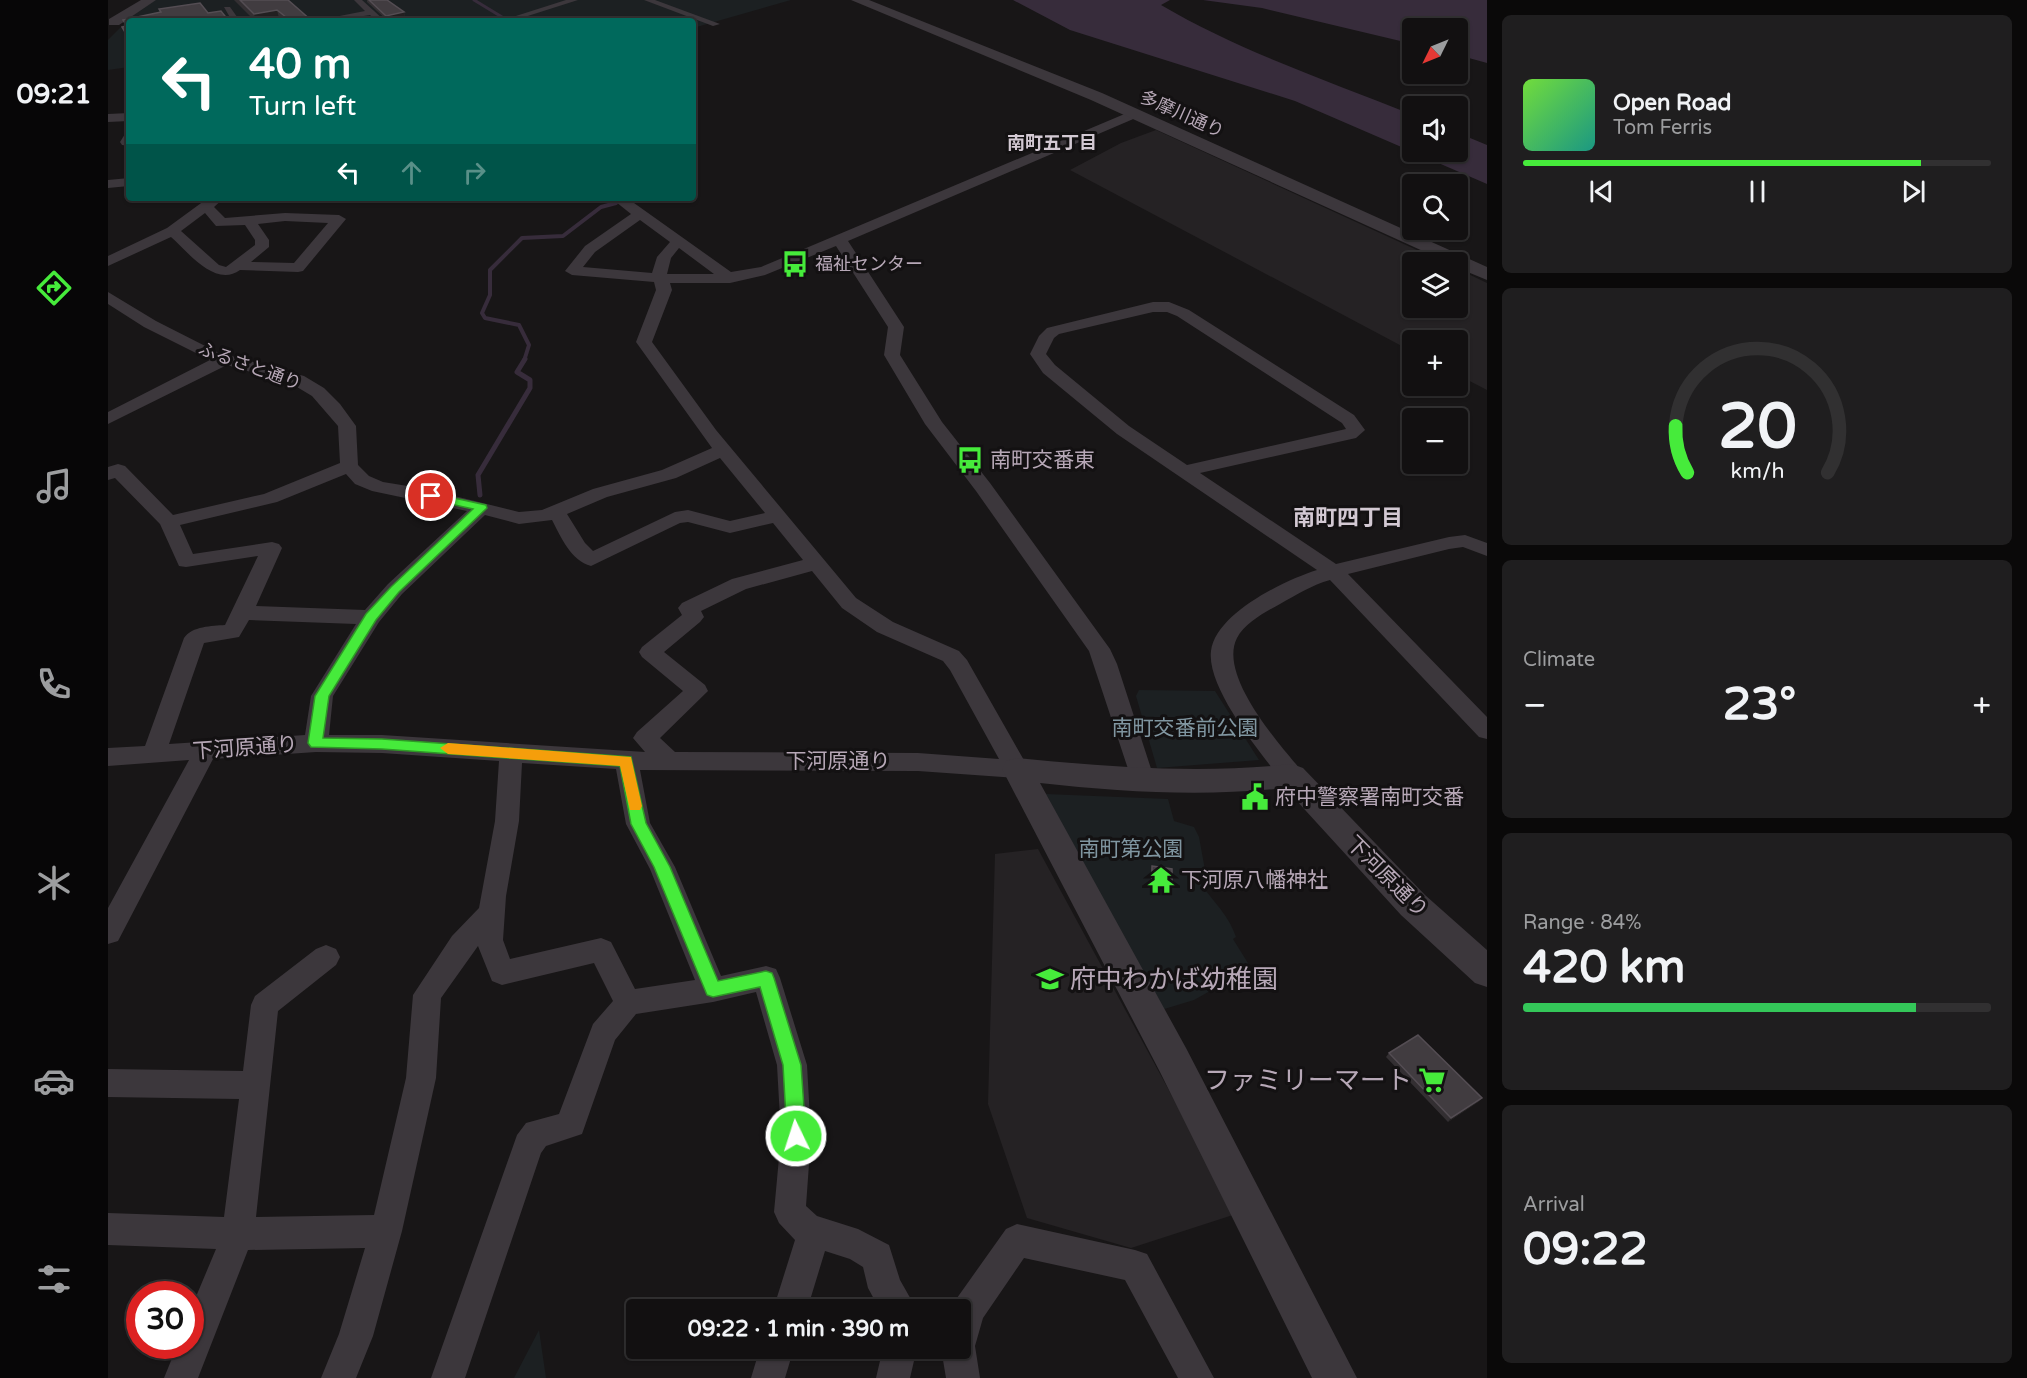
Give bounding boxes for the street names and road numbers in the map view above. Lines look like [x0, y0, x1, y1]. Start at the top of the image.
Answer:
street label: 多摩川通り [1136, 86, 1228, 142]
street label: ふるさと通り [195, 337, 305, 395]
street label: 下河原通り [192, 732, 298, 764]
street label: 下河原通り [786, 749, 891, 774]
street label: 下河原通り [1341, 831, 1433, 923]

